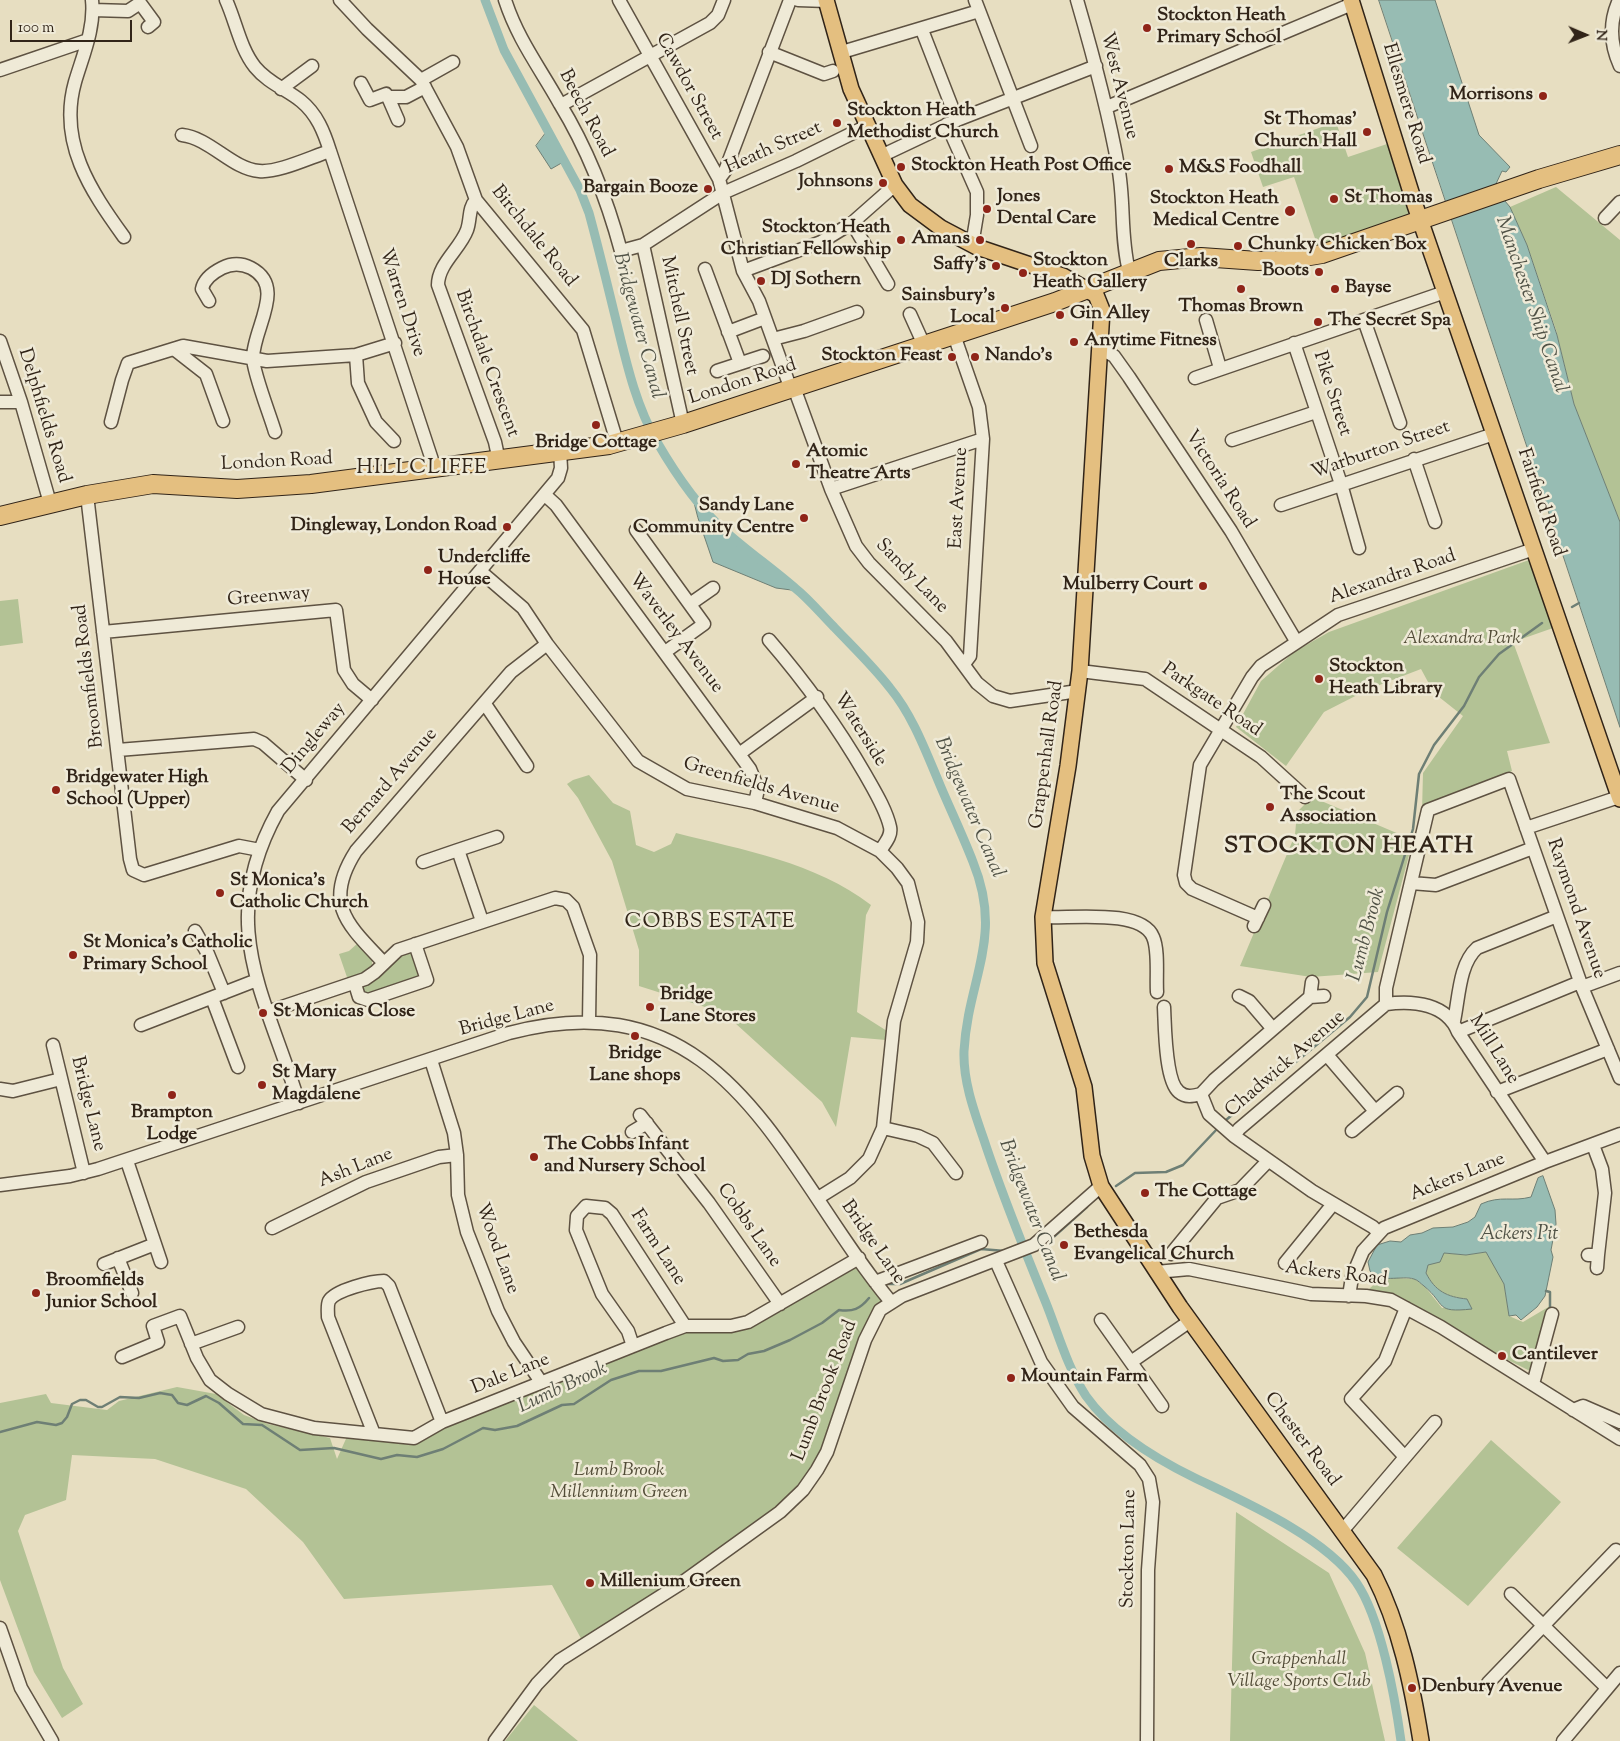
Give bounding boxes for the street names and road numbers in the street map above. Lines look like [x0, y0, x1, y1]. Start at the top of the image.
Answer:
street label: Cawdor Street [649, 30, 727, 144]
street label: West Avenue [1094, 30, 1142, 142]
street label: Ellesmere Road [1376, 41, 1434, 167]
street label: Beech Road [552, 66, 618, 162]
street label: Heath Street [722, 118, 826, 180]
street label: Birchdale Road [485, 182, 581, 292]
street label: Warren Drive [373, 246, 429, 360]
street label: Mitchell Street [654, 254, 702, 378]
street label: Birchdale Crescent [449, 287, 523, 441]
street label: Delphfields Road [12, 346, 74, 486]
street label: Pike Street [1307, 349, 1355, 439]
street label: London Road [686, 355, 800, 411]
street label: Warburton Street [1309, 417, 1453, 485]
street label: Victoria Road [1179, 426, 1259, 534]
street label: Fairfield Road [1511, 446, 1569, 560]
street label: East Avenue [946, 447, 974, 549]
street label: London Road [221, 449, 333, 477]
street label: Sandy Lane [870, 535, 952, 619]
street label: Alexandra Road [1327, 546, 1459, 610]
street label: Waverley Avenue [622, 569, 728, 699]
street label: Greenway [227, 583, 311, 613]
street label: Broomfields Road [70, 603, 110, 749]
street label: Parkgate Road [1157, 659, 1265, 743]
street label: Grappenhall Road [1026, 679, 1070, 831]
street label: Waterside [827, 689, 891, 771]
street label: Dingleway [278, 699, 352, 779]
street label: Bernard Avenue [339, 724, 443, 840]
street label: Greenfields Avenue [680, 754, 842, 820]
street label: Raymond Avenue [1540, 836, 1610, 982]
street label: Bridge Lane [457, 995, 557, 1043]
street label: Chadwick Avenue [1221, 1007, 1351, 1123]
street label: Mill Lane [1463, 1011, 1523, 1089]
street label: Bridge Lane [64, 1054, 110, 1154]
street label: Ash Lane [315, 1144, 397, 1194]
street label: Ackers Lane [1407, 1149, 1509, 1207]
street label: Cobbs Lane [711, 1180, 785, 1272]
street label: Bridge Lane [835, 1197, 909, 1289]
street label: Wood Lane [469, 1201, 523, 1297]
street label: Farm Lane [624, 1206, 690, 1290]
street label: Ackers Road [1283, 1257, 1389, 1293]
street label: Lumb Brook Road [789, 1317, 863, 1465]
street label: Dale Lane [469, 1349, 553, 1401]
street label: Chester Road [1258, 1388, 1344, 1492]
street label: Stockton Lane [1118, 1489, 1142, 1609]

